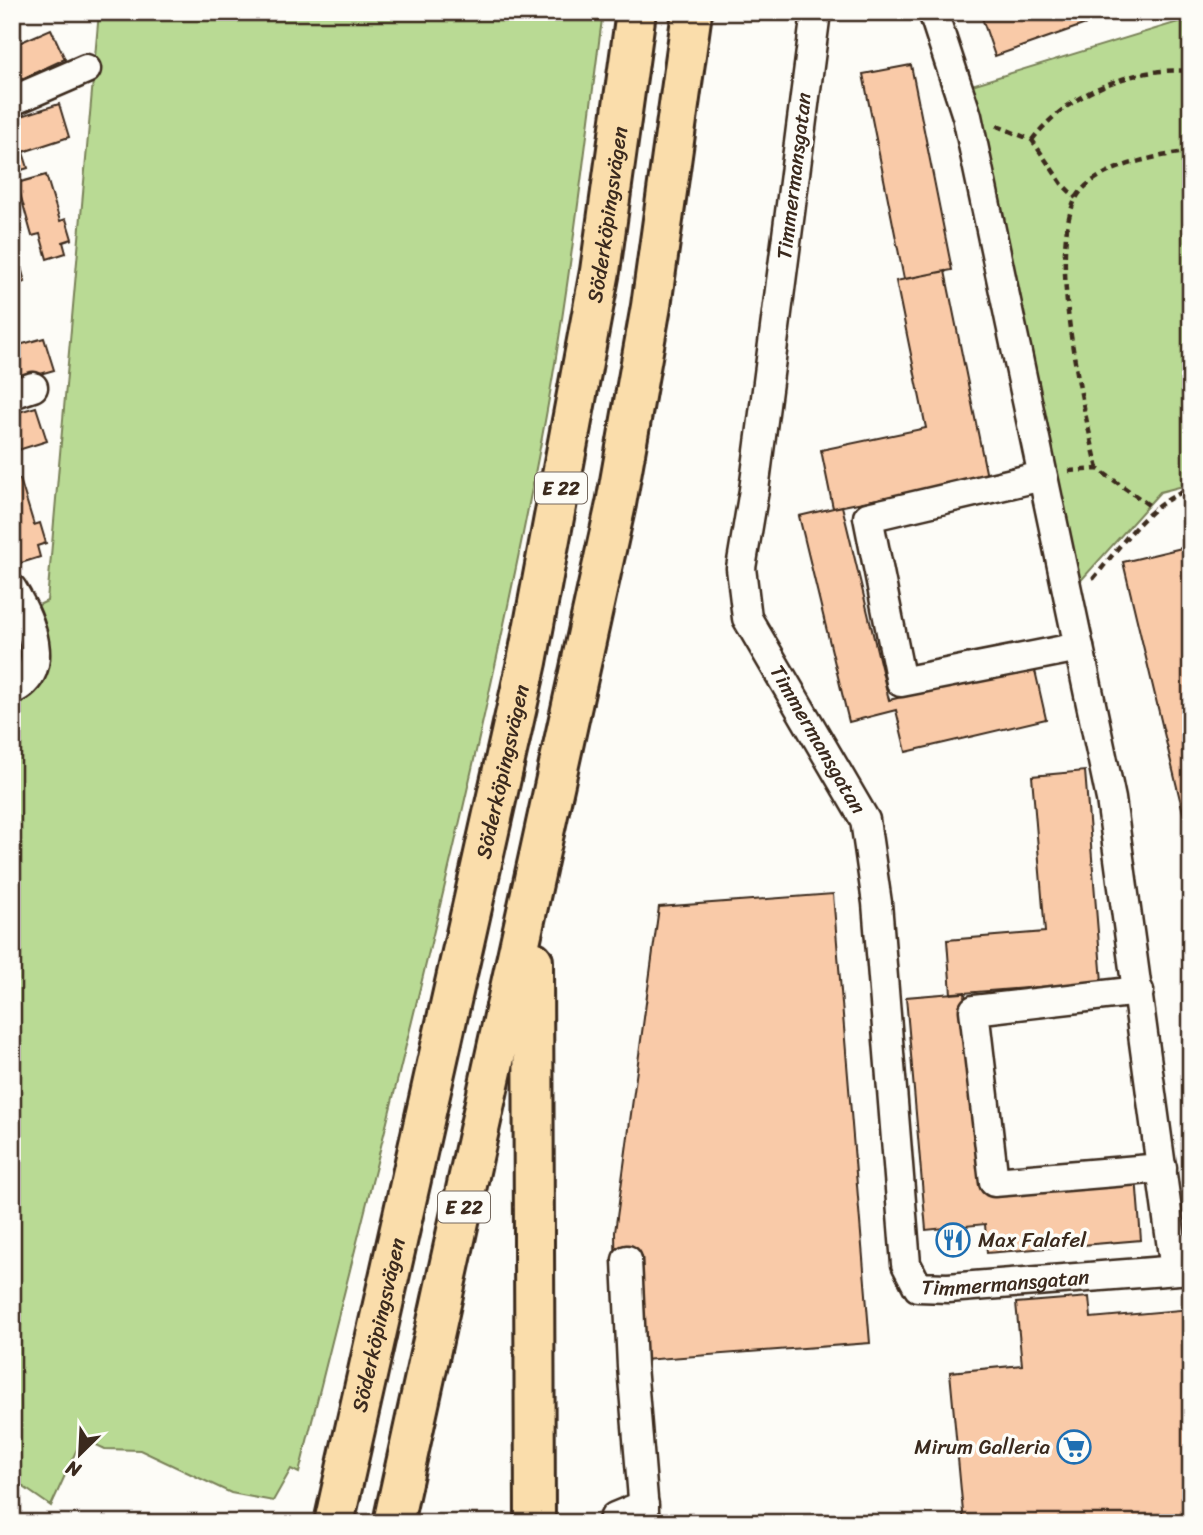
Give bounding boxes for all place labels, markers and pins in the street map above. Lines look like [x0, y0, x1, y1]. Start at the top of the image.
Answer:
restaurant icon: Max Falafel [934, 1221, 972, 1259]
place label: Max Falafel [978, 1221, 1087, 1259]
place label: Mirum Galleria [914, 1428, 1050, 1466]
supermarket icon: Mirum Galleria [1055, 1428, 1093, 1466]

